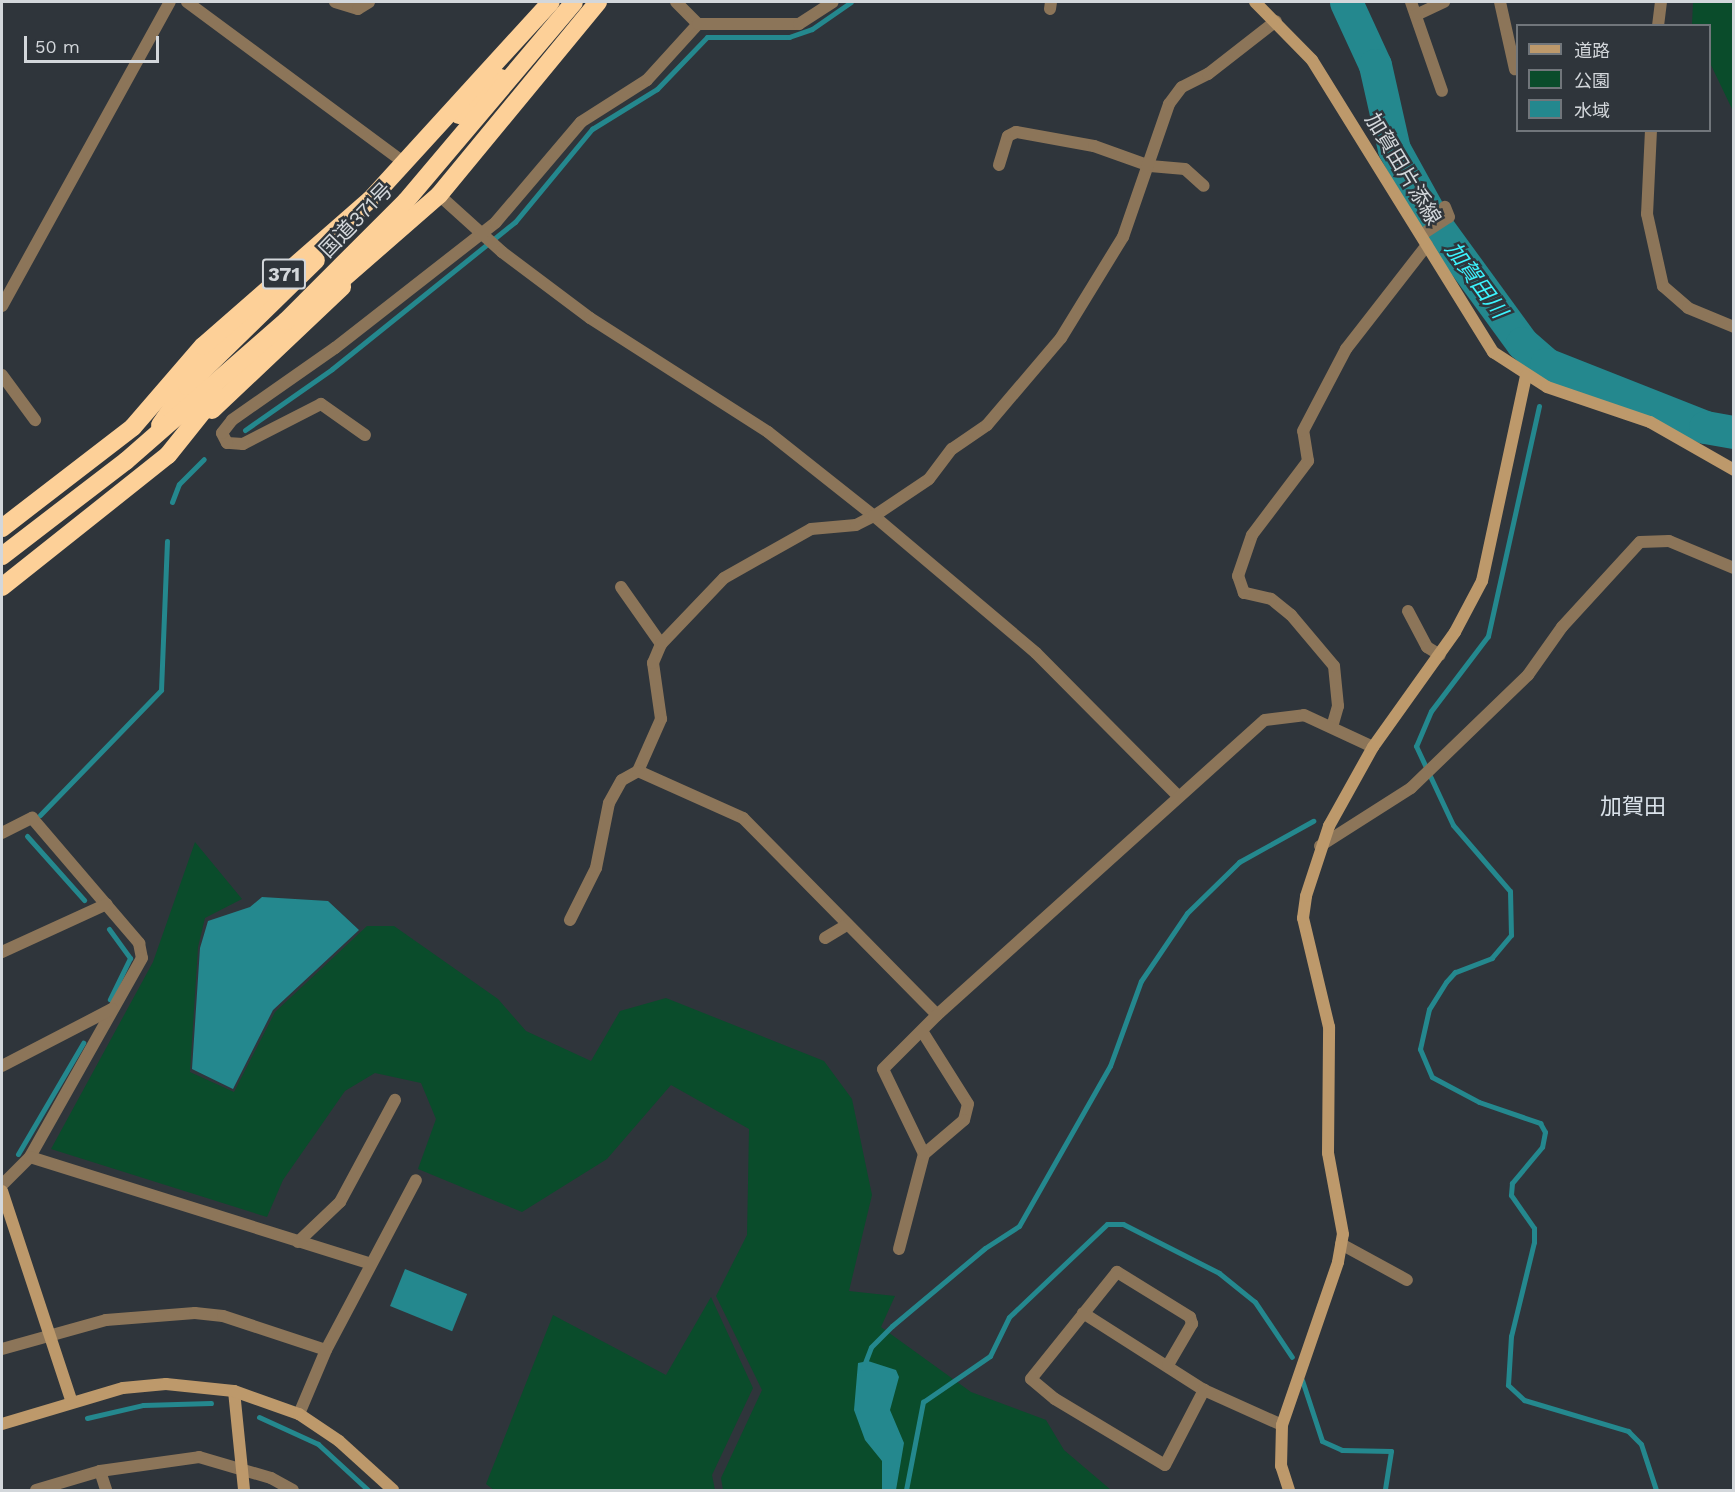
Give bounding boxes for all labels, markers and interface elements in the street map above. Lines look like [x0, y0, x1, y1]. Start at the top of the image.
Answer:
scale bar [27, 24, 162, 62]
legend [1516, 24, 1711, 132]
text: 50 m [35, 36, 80, 57]
text: 道路 [1574, 40, 1610, 61]
text: 公園 [1574, 70, 1610, 91]
text: 水域 [1574, 100, 1610, 121]
street label: 加賀田片添線 [1360, 109, 1446, 229]
street label: 国道371号 [314, 177, 398, 263]
water label: 加賀田川 [1439, 237, 1513, 323]
road number: 371 [262, 257, 306, 291]
district label: 加賀田 [1600, 794, 1666, 820]

